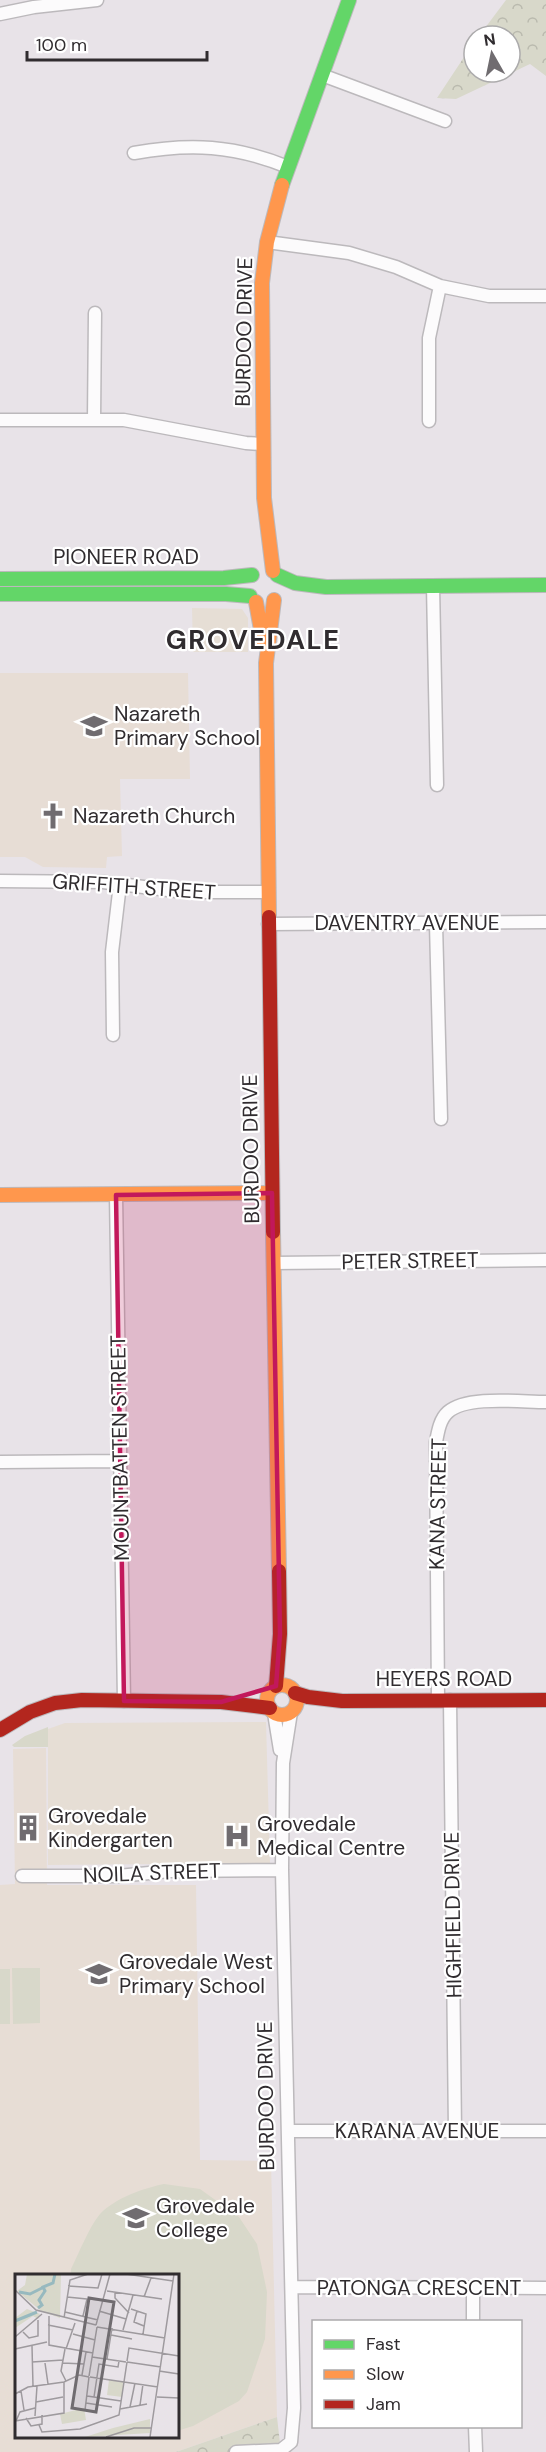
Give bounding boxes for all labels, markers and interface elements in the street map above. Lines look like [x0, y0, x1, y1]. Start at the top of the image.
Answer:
scale bar [27, 24, 207, 62]
north arrow [462, 24, 522, 84]
text: N [482, 28, 497, 51]
text: 100 m [36, 33, 87, 57]
street label: BURDOO DRIVE [229, 257, 259, 407]
street label: PIONEER ROAD [53, 543, 199, 571]
district label: GROVEDALE [166, 622, 340, 657]
place label: Nazareth Primary School [114, 700, 260, 752]
school or university icon: Nazareth Primary School [79, 711, 109, 741]
church icon: Nazareth Church [38, 801, 68, 831]
place label: Nazareth Church [73, 802, 235, 830]
street label: GRIFFITH STREET [51, 867, 217, 907]
street label: DAVENTRY AVENUE [314, 909, 500, 937]
street label: BURDOO DRIVE [236, 1074, 266, 1224]
street label: PETER STREET [341, 1246, 479, 1276]
street label: MOUNTBATTEN STREET [104, 1335, 136, 1561]
street label: KANA STREET [423, 1438, 453, 1570]
street label: HEYERS ROAD [376, 1665, 512, 1693]
place label: Grovedale Kindergarten [48, 1802, 173, 1854]
place label: Grovedale Medical Centre [257, 1810, 405, 1862]
building icon: Grovedale Kindergarten [13, 1813, 43, 1843]
hospital icon: Grovedale Medical Centre [222, 1821, 252, 1851]
street label: HIGHFIELD DRIVE [438, 1832, 468, 1998]
street label: NOILA STREET [83, 1857, 222, 1889]
place label: Grovedale West Primary School [119, 1948, 273, 2000]
school or university icon: Grovedale West Primary School [84, 1959, 114, 1989]
street label: BURDOO DRIVE [251, 2021, 281, 2171]
street label: KARANA AVENUE [335, 2117, 499, 2145]
place label: Grovedale College [156, 2192, 255, 2244]
school or university icon: Grovedale College [121, 2203, 151, 2233]
inset map [15, 2274, 178, 2437]
street label: PATONGA CRESCENT [317, 2274, 522, 2302]
legend [312, 2320, 522, 2428]
text: Fast [366, 2332, 401, 2356]
text: Slow [366, 2362, 405, 2386]
text: Jam [366, 2392, 401, 2416]

